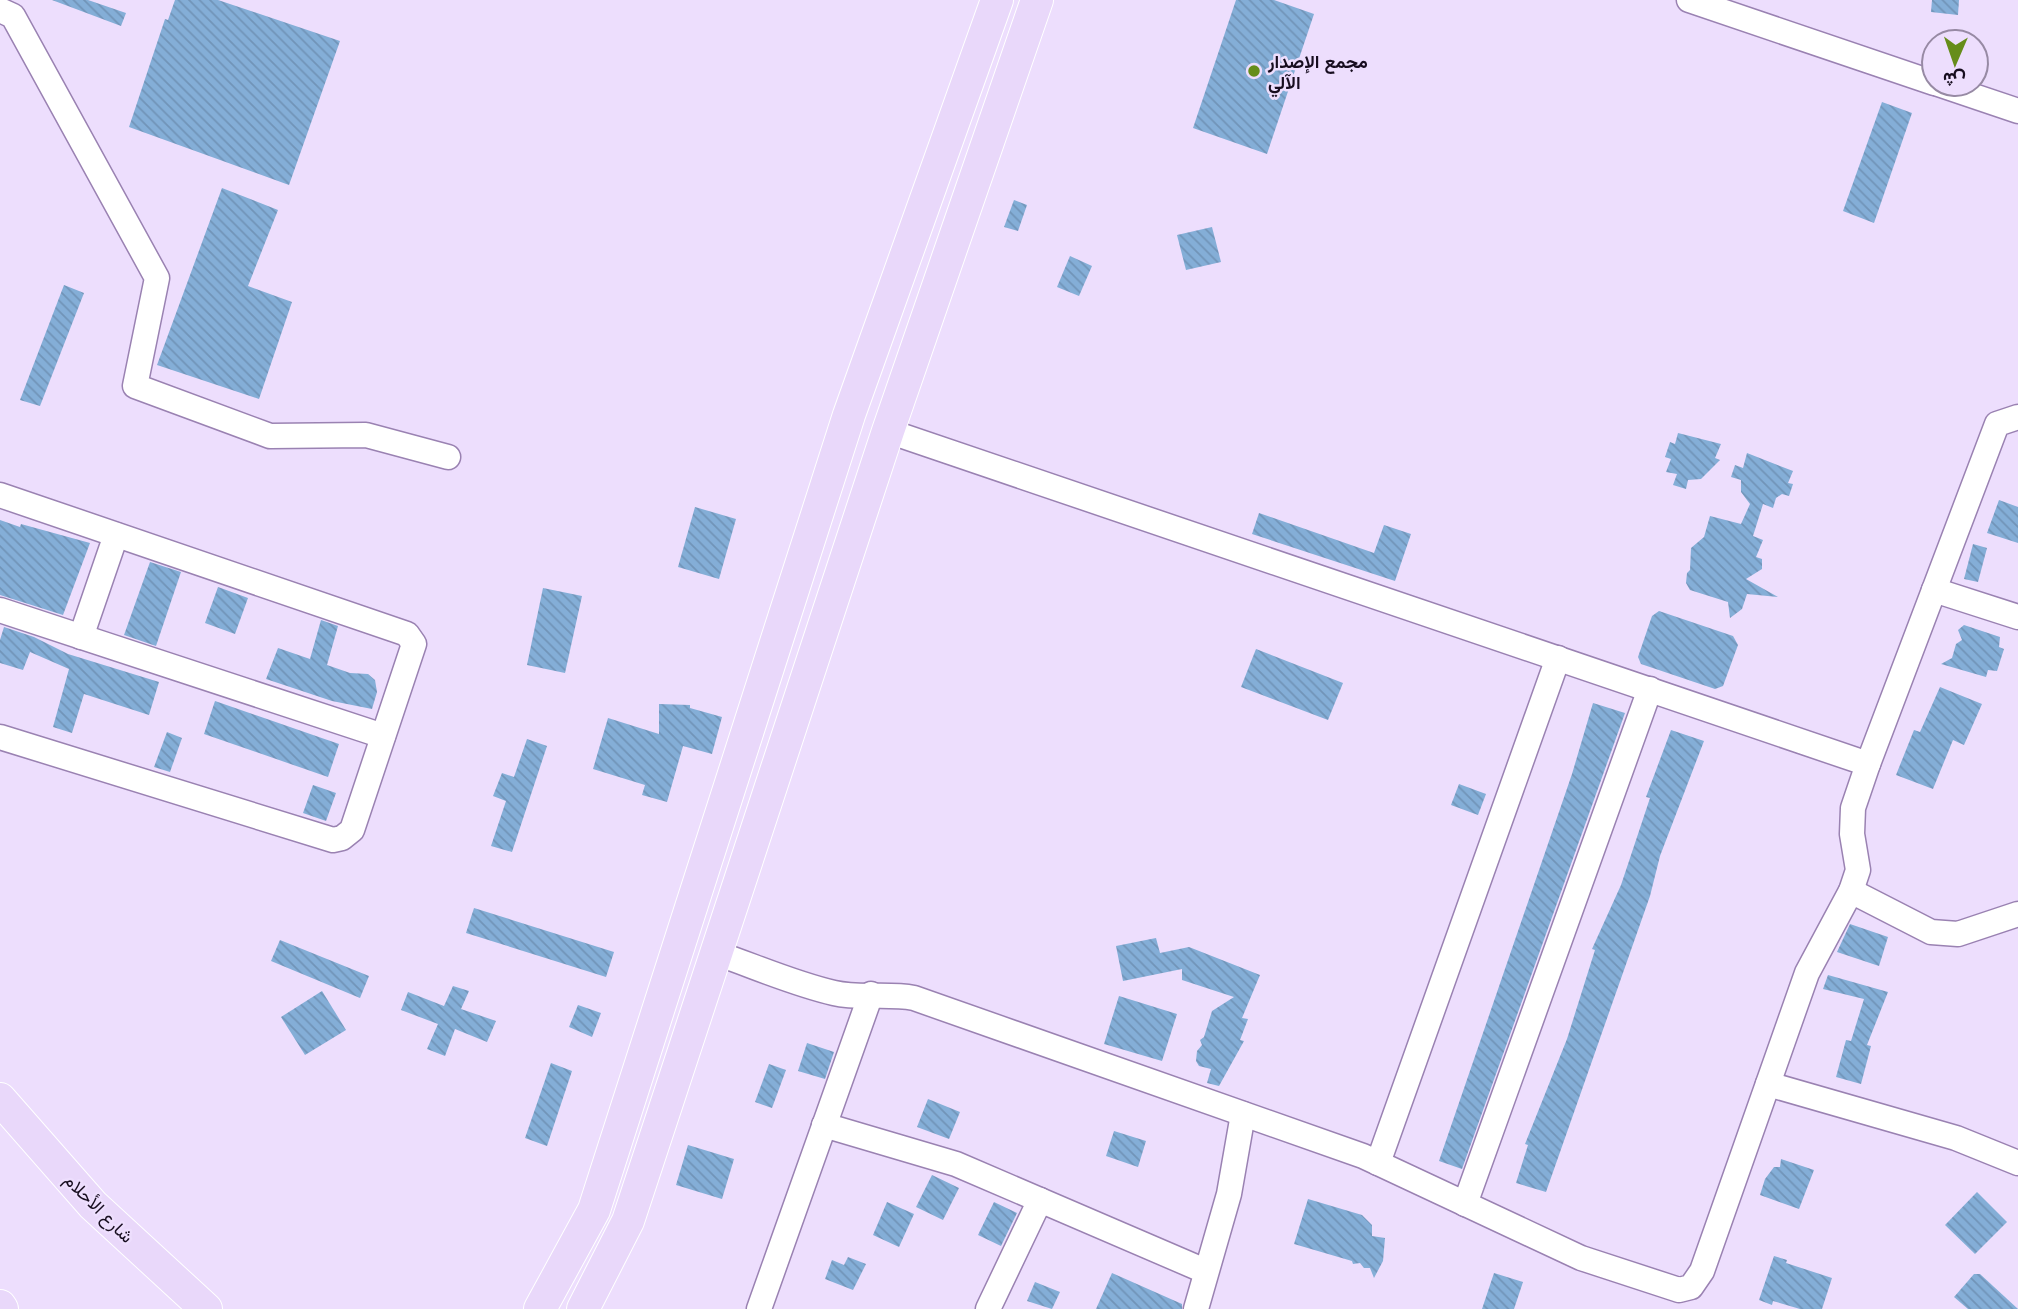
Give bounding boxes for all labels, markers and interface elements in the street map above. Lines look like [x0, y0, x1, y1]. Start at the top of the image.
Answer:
north arrow [1920, 28, 1990, 98]
place label: مجمع الإصدار الآلي [1267, 50, 1368, 98]
marker: مجمع الإصدار الآلي [1246, 63, 1262, 79]
text: ش [1942, 68, 1966, 92]
street label: شارع الأحلام [59, 1168, 139, 1248]

